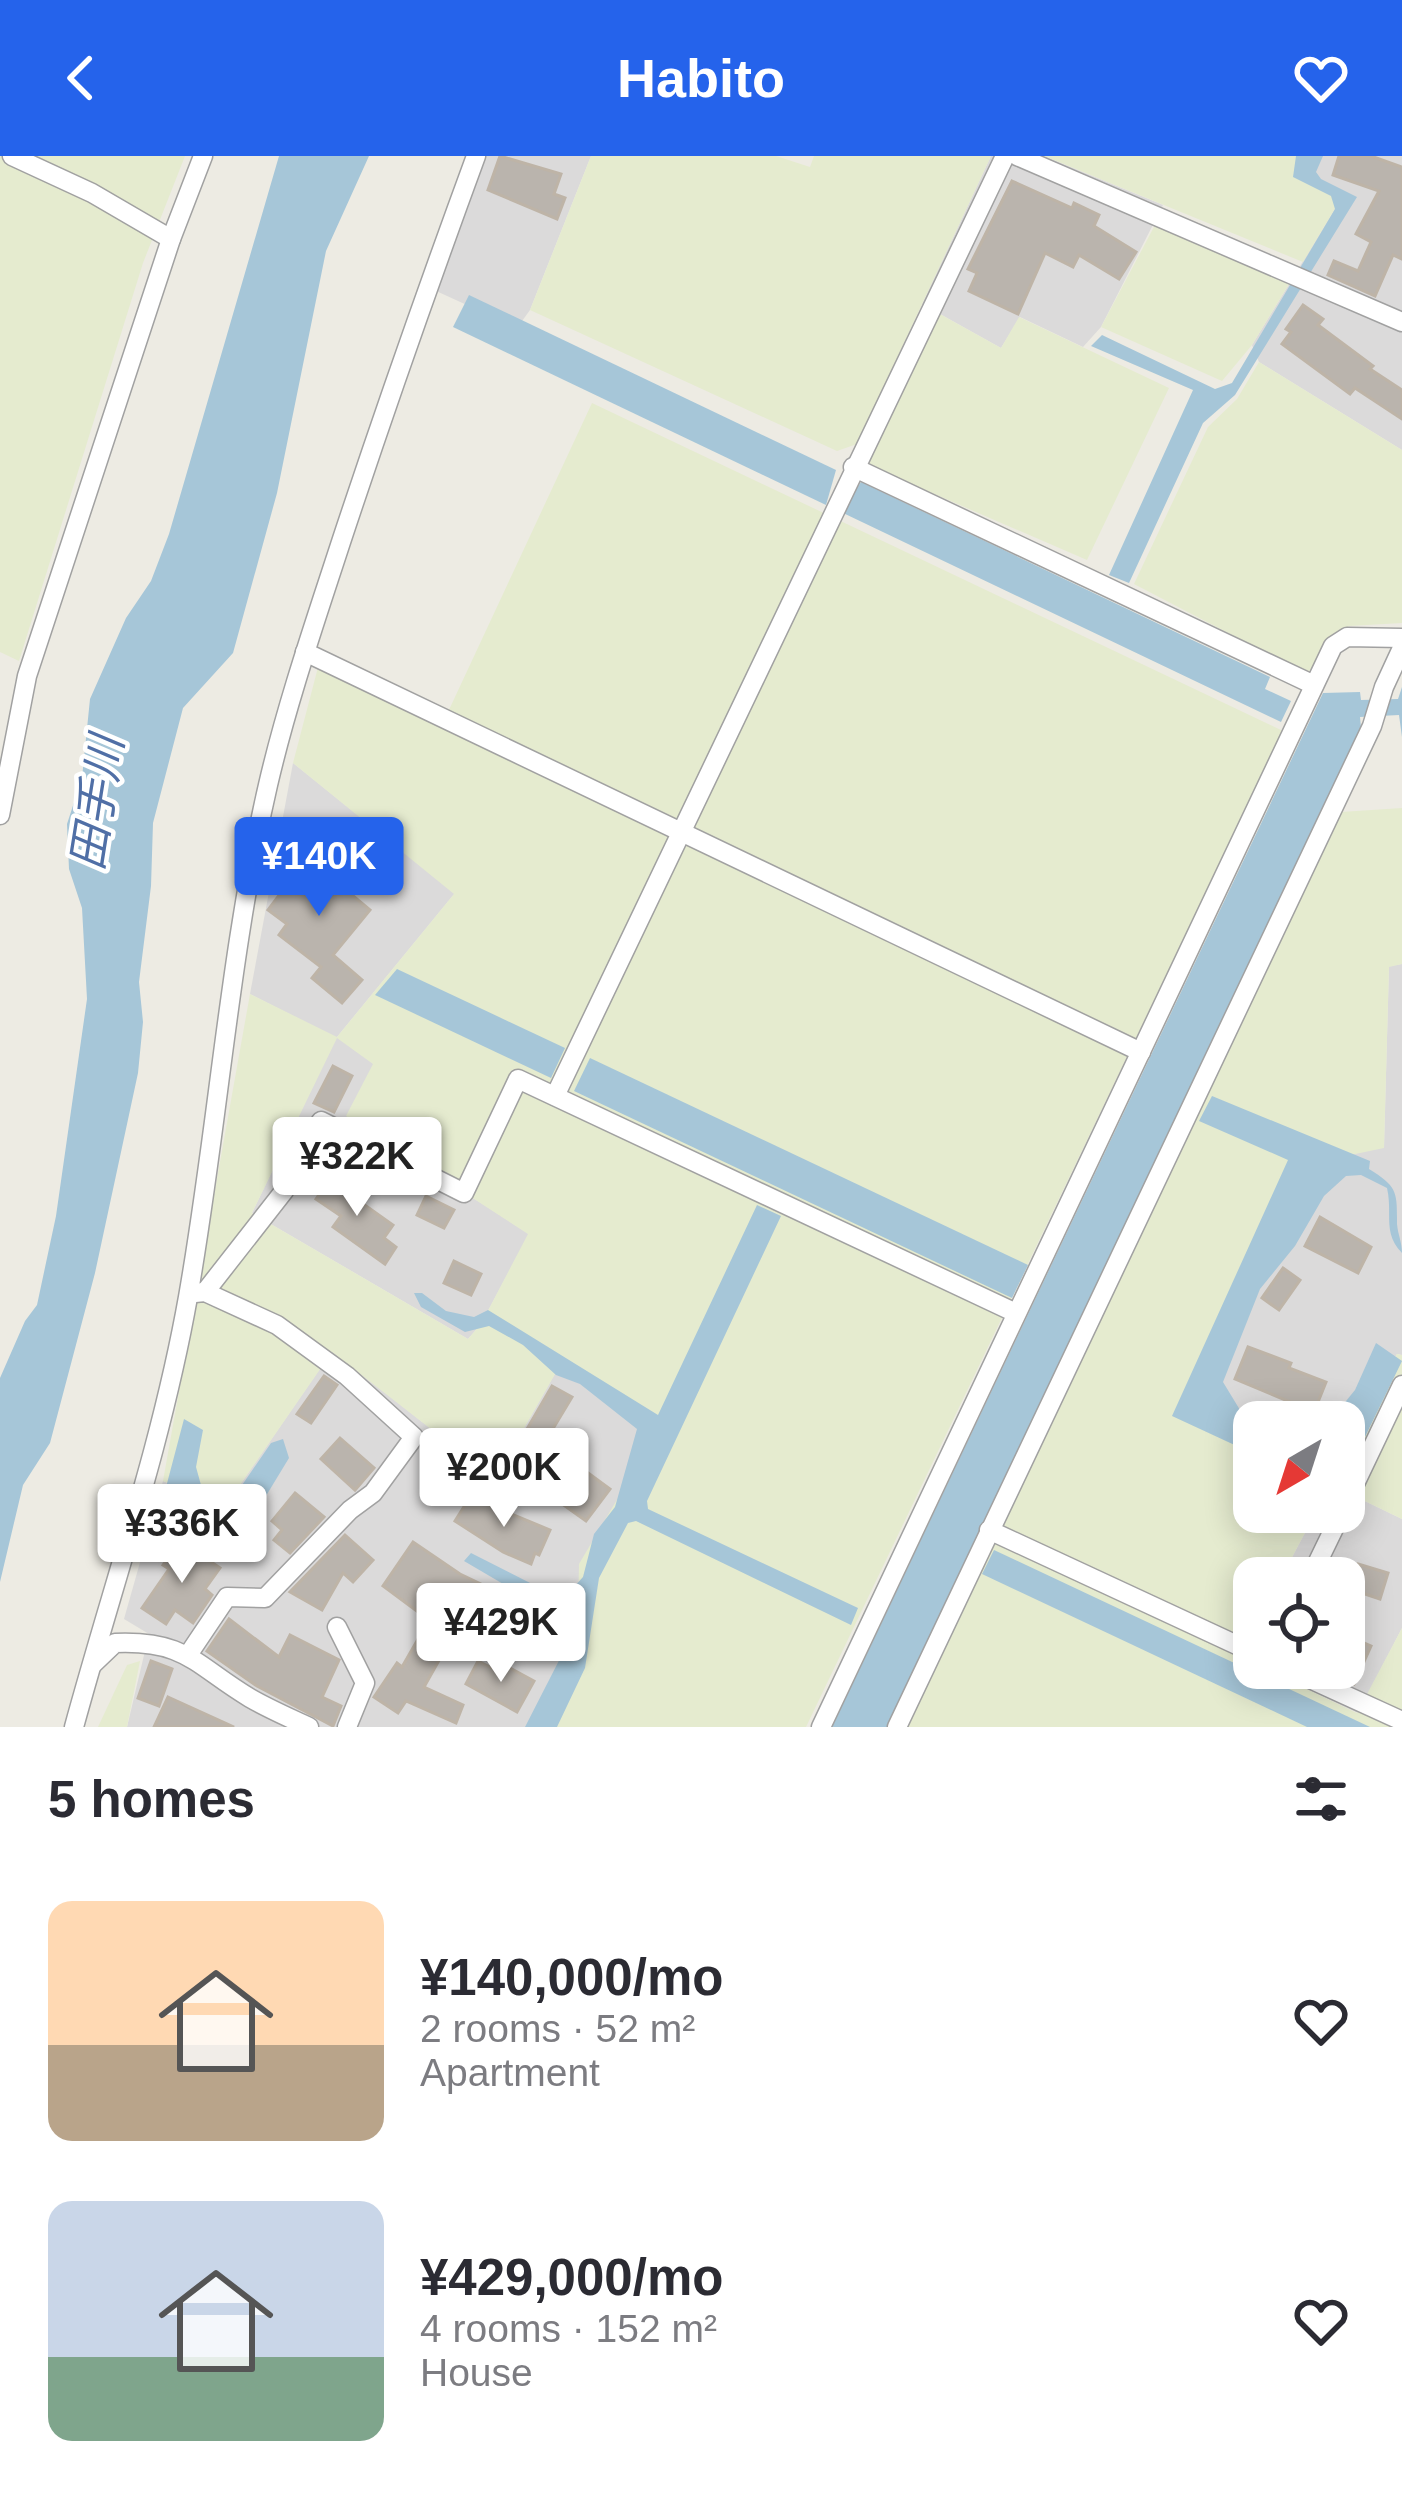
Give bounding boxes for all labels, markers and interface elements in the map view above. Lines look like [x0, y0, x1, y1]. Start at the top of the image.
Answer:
icon: back [48, 45, 114, 111]
icon: heart [1288, 45, 1354, 111]
text: Habito [617, 48, 785, 108]
water label: 田手川 [61, 728, 133, 874]
pin: ¥140K [235, 817, 403, 919]
text: ¥140K [262, 834, 376, 877]
pin: ¥322K [273, 1117, 441, 1219]
text: ¥322K [300, 1134, 414, 1177]
north arrow [1233, 1401, 1365, 1533]
map controls [1233, 1401, 1365, 1689]
pin: ¥200K [420, 1428, 588, 1530]
text: ¥200K [447, 1445, 561, 1488]
pin: ¥336K [98, 1484, 266, 1586]
text: ¥336K [125, 1501, 239, 1544]
button: locate [1233, 1557, 1365, 1689]
pin: ¥429K [417, 1583, 585, 1685]
text: ¥429K [444, 1600, 558, 1643]
icon: filters [1288, 1766, 1354, 1832]
text: 5 homes [48, 1771, 255, 1828]
icon: home [144, 1949, 288, 2093]
text: ¥140,000/mo [420, 1949, 723, 2006]
icon: heart [1288, 1988, 1354, 2054]
text: 2 rooms · 52 m² [420, 2007, 695, 2050]
text: Apartment [420, 2051, 600, 2094]
icon: home [144, 2249, 288, 2393]
text: ¥429,000/mo [420, 2249, 723, 2306]
icon: heart [1288, 2288, 1354, 2354]
text: 4 rooms · 152 m² [420, 2307, 717, 2350]
text: House [420, 2351, 533, 2394]

